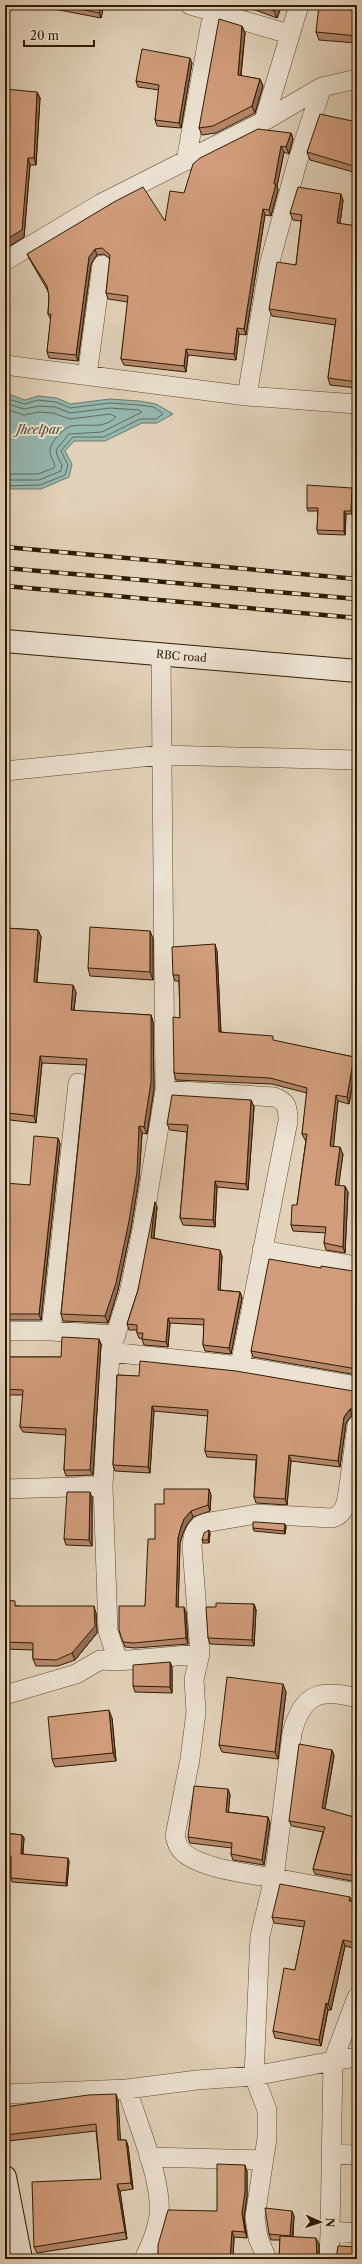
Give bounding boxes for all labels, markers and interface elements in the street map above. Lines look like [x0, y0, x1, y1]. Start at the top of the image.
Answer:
scale bar [24, 22, 94, 48]
text: 20 m [30, 28, 59, 43]
water label: Jheelpar [13, 422, 63, 437]
street label: RBC road [155, 647, 208, 665]
north arrow [300, 2202, 340, 2242]
text: N [323, 2217, 337, 2228]

